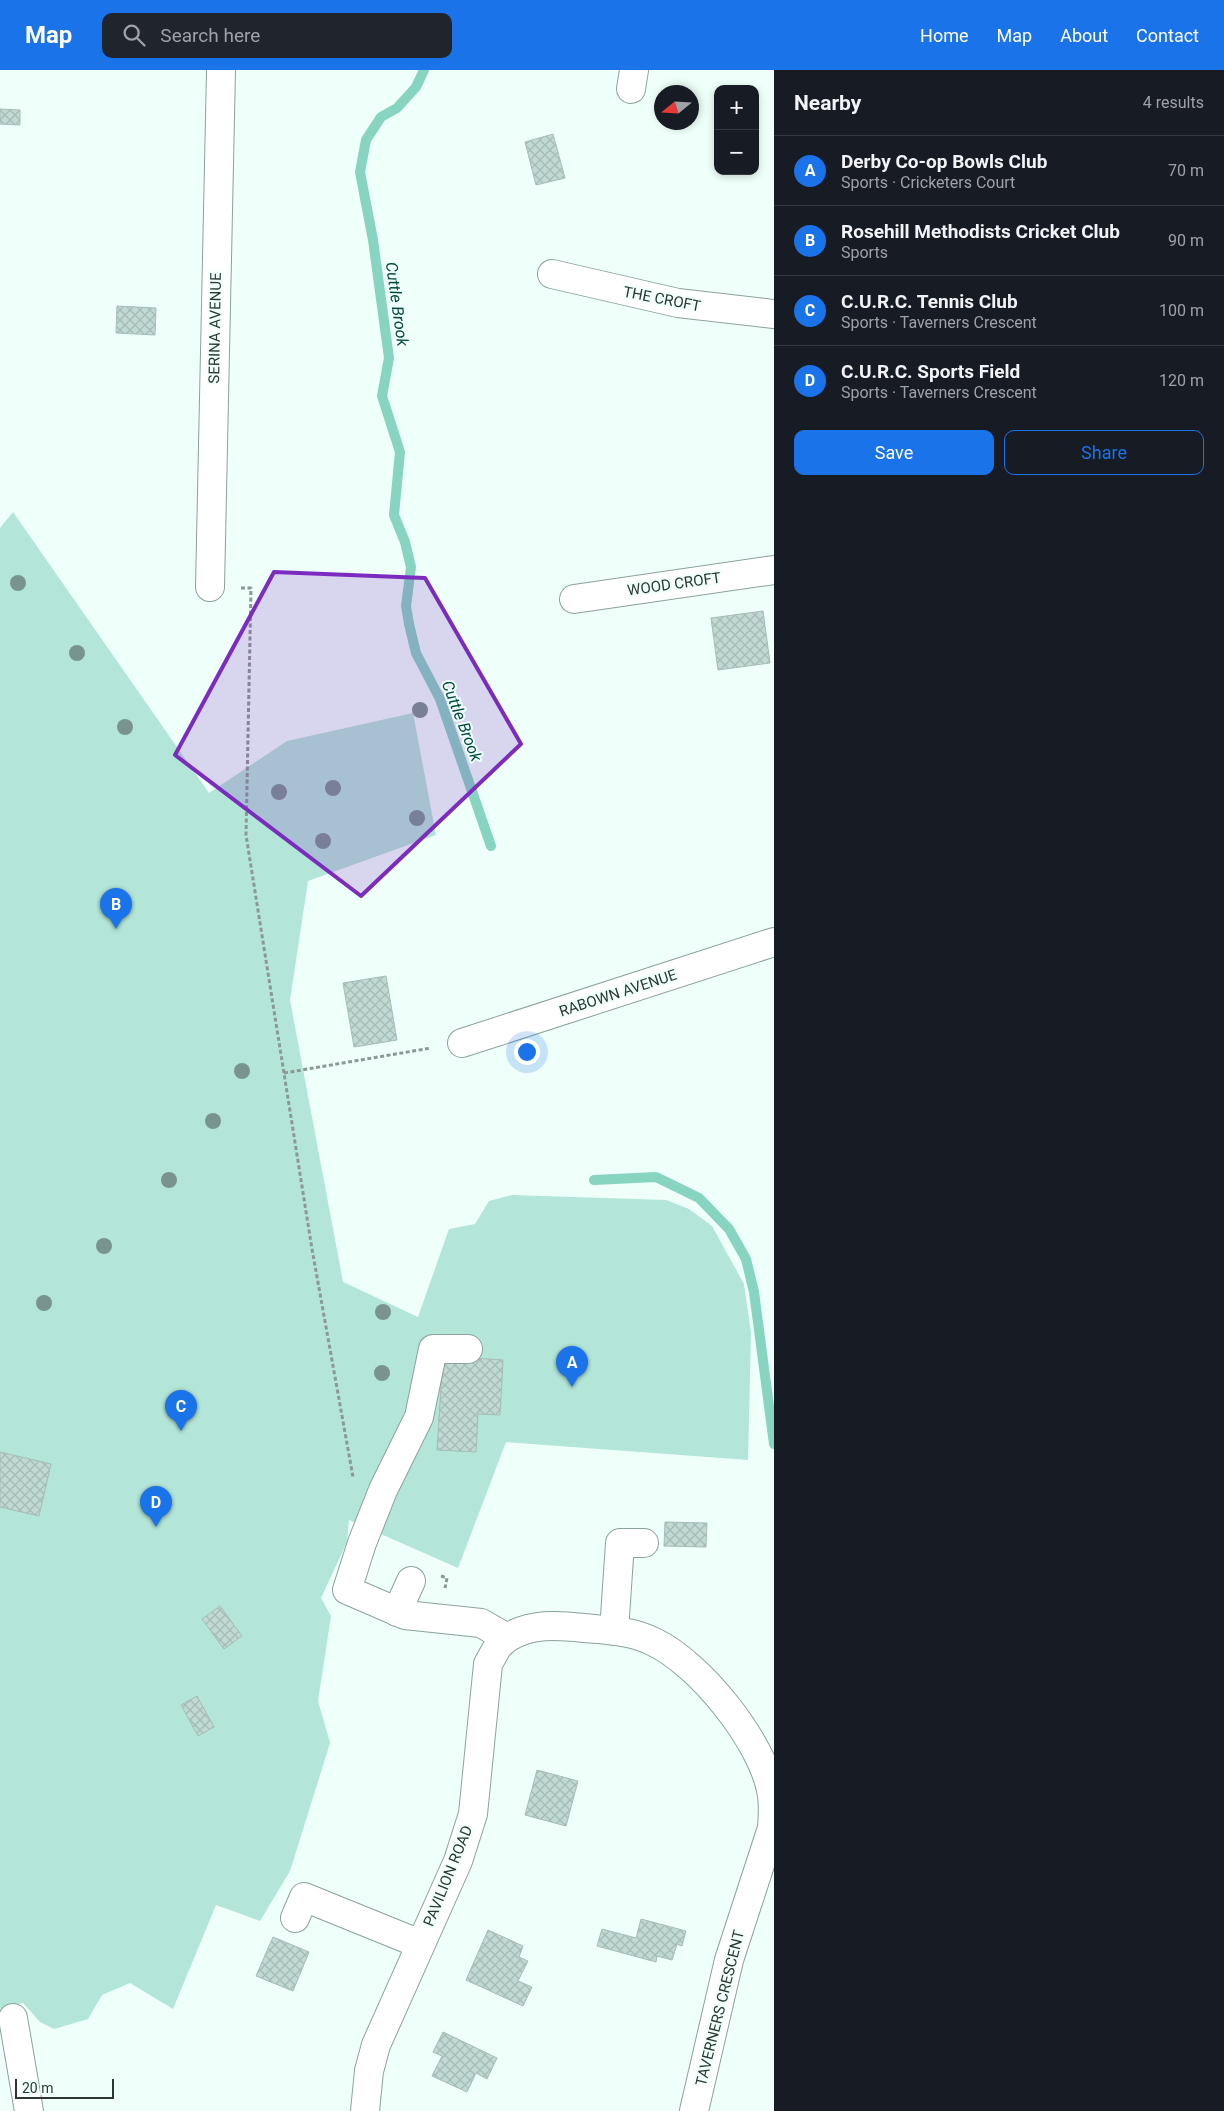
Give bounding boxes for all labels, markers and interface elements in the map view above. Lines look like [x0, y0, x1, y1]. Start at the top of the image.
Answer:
search box [102, 13, 452, 58]
text: Map [25, 21, 72, 49]
icon: search [120, 21, 148, 49]
text: Search here [160, 24, 260, 47]
text: Home [920, 25, 969, 46]
text: Map [997, 25, 1032, 46]
text: About [1060, 25, 1108, 46]
text: Contact [1136, 25, 1199, 46]
north arrow [654, 85, 699, 130]
map controls [714, 85, 759, 175]
button: + [714, 85, 759, 130]
text: Nearby [794, 91, 861, 115]
text: 4 results [1143, 93, 1204, 112]
button: − [714, 130, 759, 175]
text: Derby Co-op Bowls Club [841, 150, 1047, 173]
text: A [805, 161, 815, 180]
text: 70 m [1168, 161, 1204, 180]
text: Sports · Cricketers Court [841, 173, 1015, 192]
text: Rosehill Methodists Cricket Club [841, 220, 1120, 243]
text: B [805, 231, 815, 250]
text: 90 m [1168, 231, 1204, 250]
text: Sports [841, 243, 888, 262]
water label: Cuttle Brook [382, 261, 412, 349]
street label: SERINA AVENUE [205, 272, 225, 384]
street label: THE CROFT [622, 283, 702, 315]
text: C.U.R.C. Tennis Club [841, 290, 1018, 313]
text: C [805, 301, 815, 320]
text: 100 m [1159, 301, 1204, 320]
text: Sports · Taverners Crescent [841, 313, 1037, 332]
text: C.U.R.C. Sports Field [841, 360, 1020, 383]
text: D [805, 371, 815, 390]
text: 120 m [1159, 371, 1204, 390]
text: Sports · Taverners Crescent [841, 383, 1037, 402]
button: Save [794, 430, 994, 475]
button: Share [1004, 430, 1204, 475]
street label: WOOD CROFT [626, 569, 722, 599]
water label: Cuttle Brook [438, 678, 487, 765]
pin: B [100, 888, 132, 929]
street label: RABOWN AVENUE [557, 965, 680, 1021]
your location [514, 1039, 540, 1065]
pin: A [556, 1346, 588, 1387]
pin: C [165, 1390, 197, 1431]
pin: D [140, 1486, 172, 1527]
street label: PAVILION ROAD [420, 1823, 476, 1929]
street label: TAVERNERS CRESCENT [692, 1928, 748, 2088]
scale bar [15, 2076, 114, 2099]
text: 20 m [22, 2080, 54, 2096]

